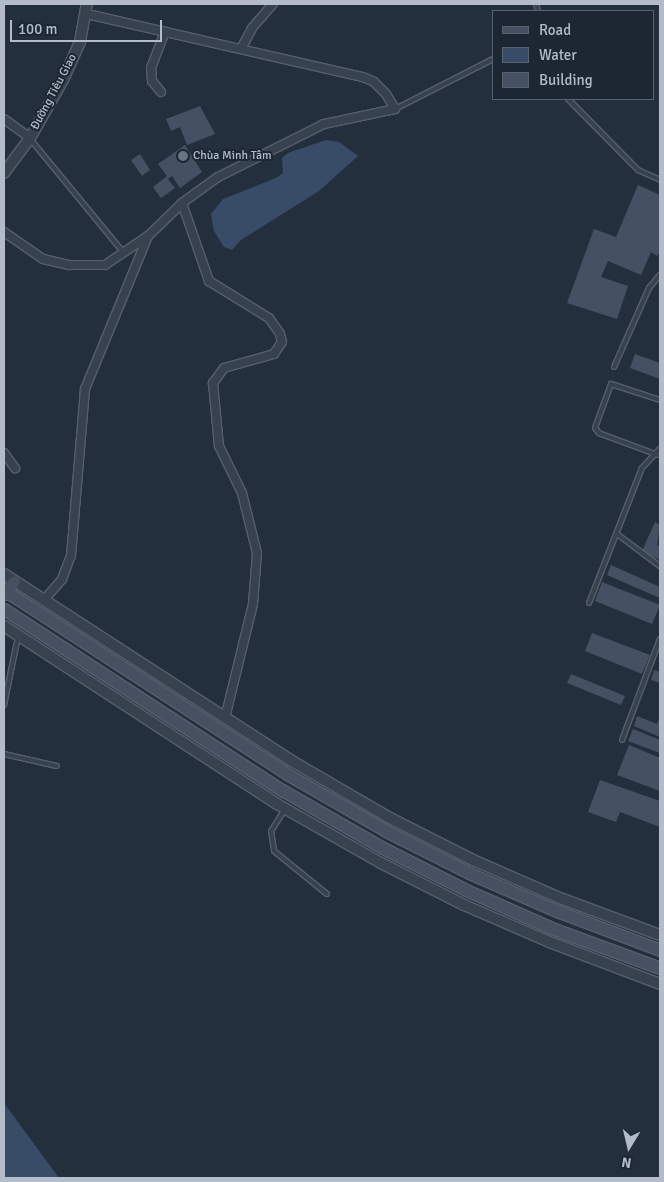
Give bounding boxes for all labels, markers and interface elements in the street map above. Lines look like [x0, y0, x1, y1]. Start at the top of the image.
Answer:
scale bar [12, 10, 165, 42]
legend [492, 10, 654, 100]
text: 100 m [18, 20, 58, 38]
text: Road [539, 21, 571, 39]
text: Water [539, 46, 577, 64]
street label: Đường Tiêu Giao [28, 52, 80, 132]
text: Building [539, 71, 593, 89]
place label: Chùa Minh Tâm [193, 149, 272, 163]
marker: Chùa Minh Tâm [177, 150, 189, 162]
north arrow [604, 1122, 654, 1172]
text: N [620, 1153, 633, 1171]

